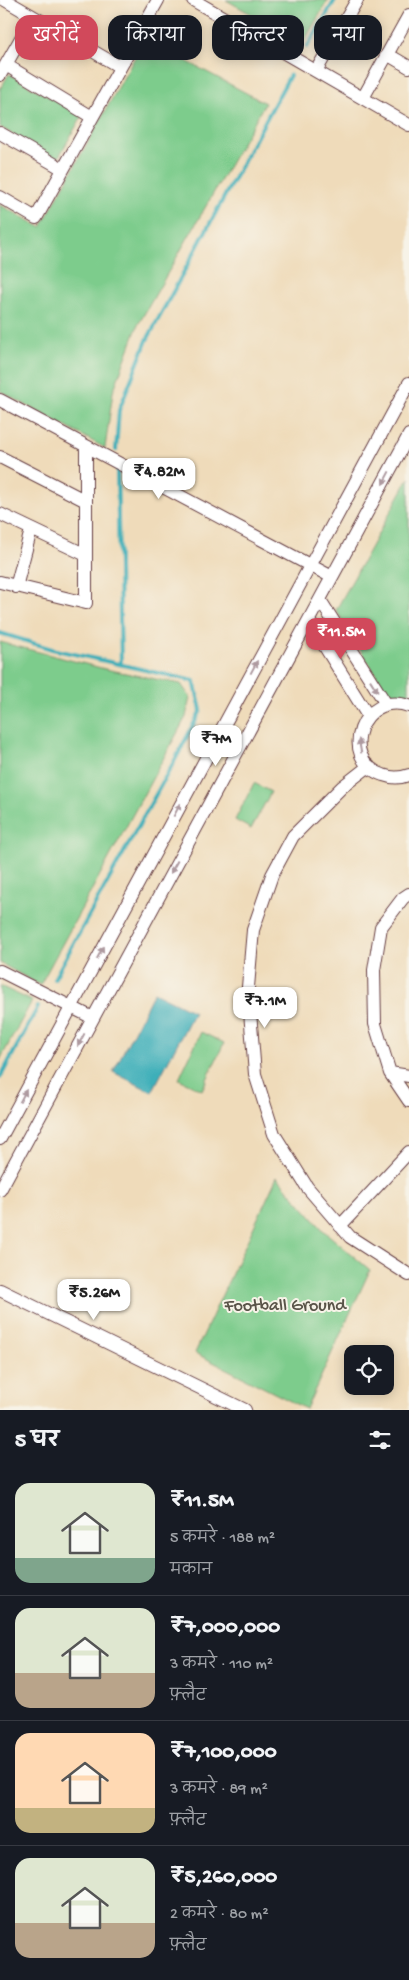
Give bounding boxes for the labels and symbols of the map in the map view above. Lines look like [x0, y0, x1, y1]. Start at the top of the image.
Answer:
pin: ₹4.82M [118, 458, 200, 500]
one-way arrow [382, 471, 390, 485]
pin: ₹11.5M [300, 618, 382, 660]
one-way arrow [250, 660, 259, 674]
one-way arrow [370, 679, 379, 693]
pin: ₹7M [192, 724, 240, 767]
one-way arrow [355, 738, 363, 754]
one-way arrow [173, 803, 181, 817]
one-way arrow [170, 860, 179, 873]
one-way arrow [96, 946, 104, 960]
pin: ₹7.1M [230, 986, 300, 1029]
one-way arrow [77, 1033, 85, 1048]
one-way arrow [19, 1089, 27, 1103]
pin: ₹5.26M [53, 1278, 135, 1321]
park label: Football Ground [223, 1296, 347, 1317]

